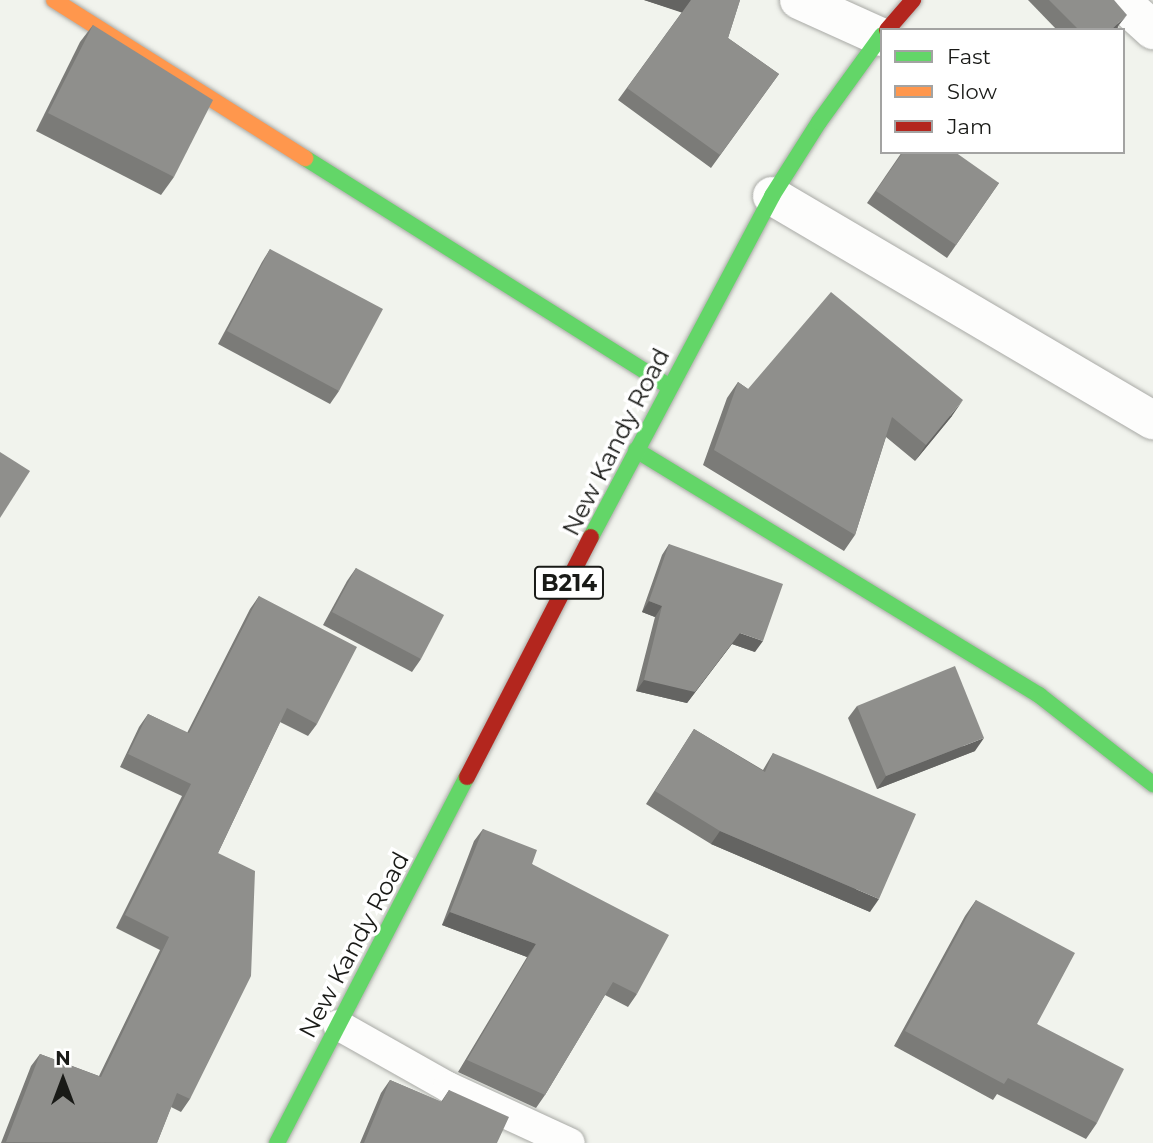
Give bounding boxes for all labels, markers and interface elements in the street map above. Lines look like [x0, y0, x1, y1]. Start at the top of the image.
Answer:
legend [880, 28, 1125, 154]
text: Fast [947, 44, 991, 69]
text: Slow [947, 79, 997, 104]
text: Jam [947, 114, 992, 139]
street label: New Kandy Road [556, 343, 676, 541]
road number: B214 [532, 564, 606, 603]
street label: New Kandy Road [293, 847, 415, 1043]
north arrow [28, 1045, 98, 1115]
text: N [55, 1047, 71, 1070]

